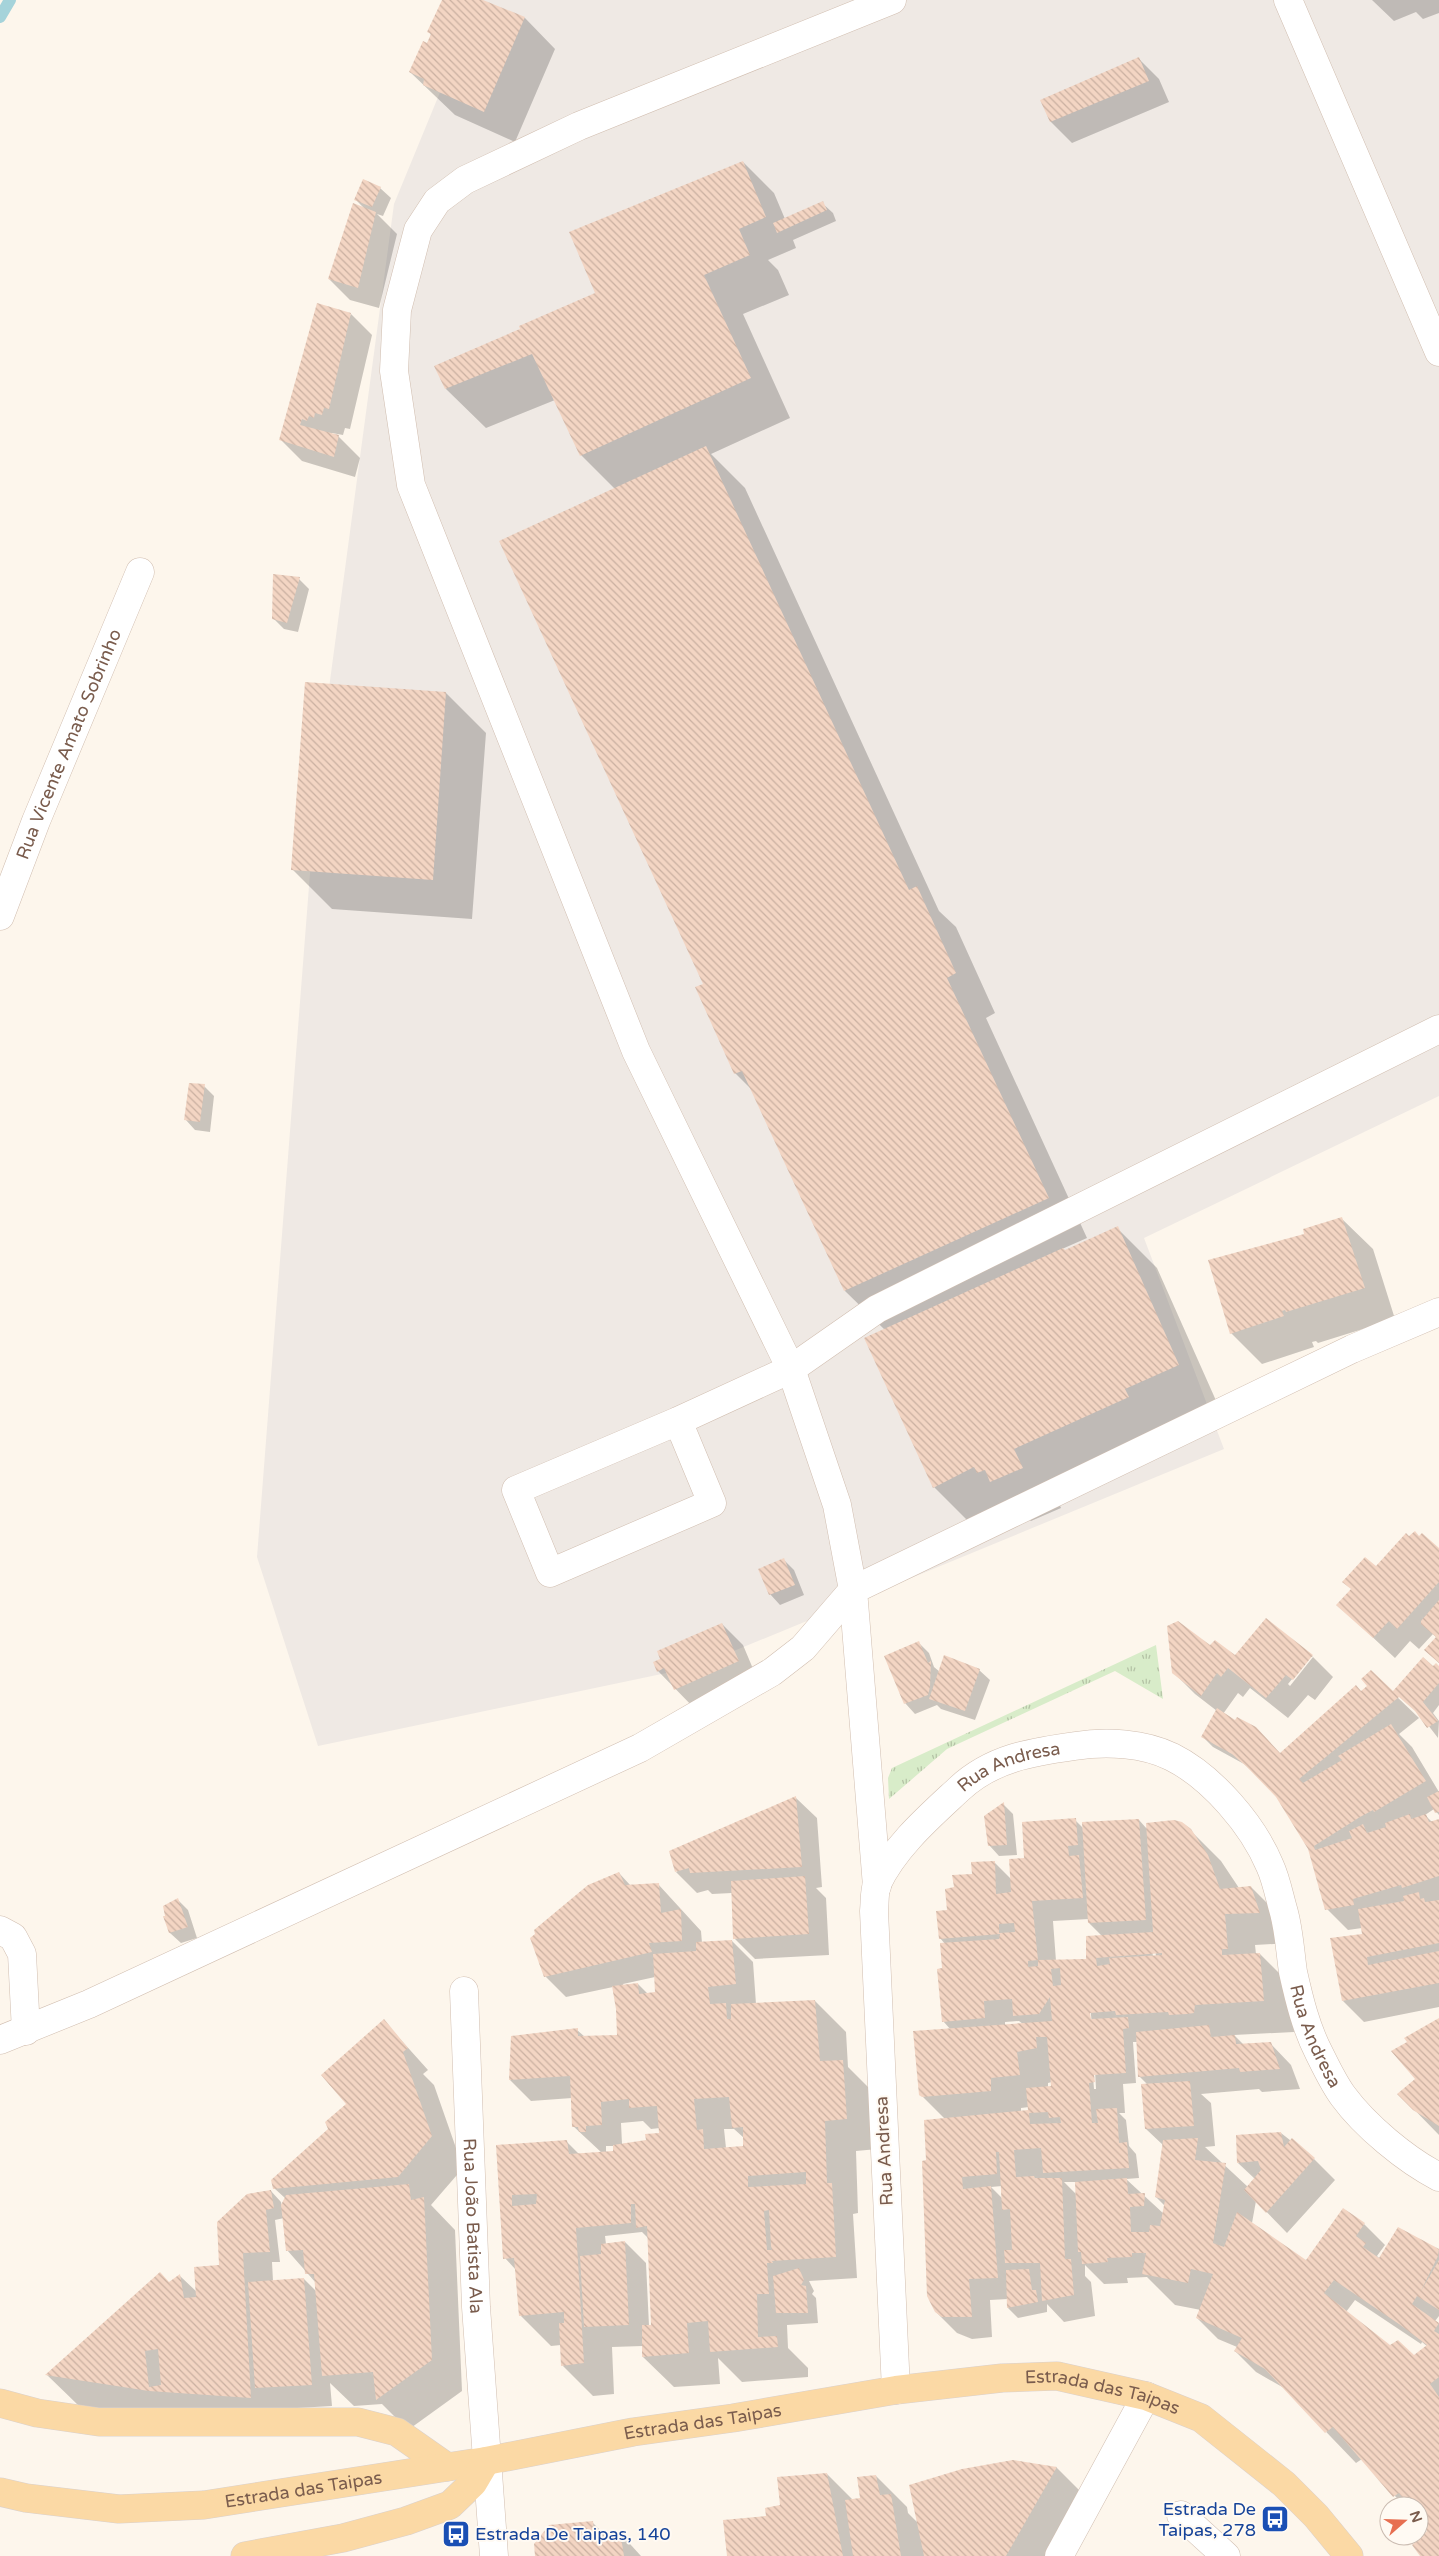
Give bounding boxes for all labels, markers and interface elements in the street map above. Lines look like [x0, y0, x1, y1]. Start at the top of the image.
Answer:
street label: Rua Vicente Amato Sobrinho [11, 626, 126, 863]
street label: Rua Andresa [953, 1737, 1062, 1797]
street label: Rua Andresa [1285, 1982, 1346, 2092]
street label: Rua Andresa [870, 2096, 898, 2206]
street label: Rua João Batista Ala [459, 2138, 487, 2314]
street label: Estrada das Taipas [1024, 2365, 1183, 2419]
street label: Estrada das Taipas [622, 2399, 783, 2445]
street label: Estrada das Taipas [223, 2466, 384, 2513]
north arrow [1379, 2496, 1429, 2546]
place label: Estrada De Taipas, 278 [1158, 2498, 1256, 2541]
bus stop icon: Estrada De Taipas, 278 [1260, 2504, 1290, 2534]
text: N [1406, 2509, 1426, 2525]
bus stop icon: Estrada De Taipas, 140 [441, 2519, 471, 2549]
place label: Estrada De Taipas, 140 [475, 2523, 671, 2545]

